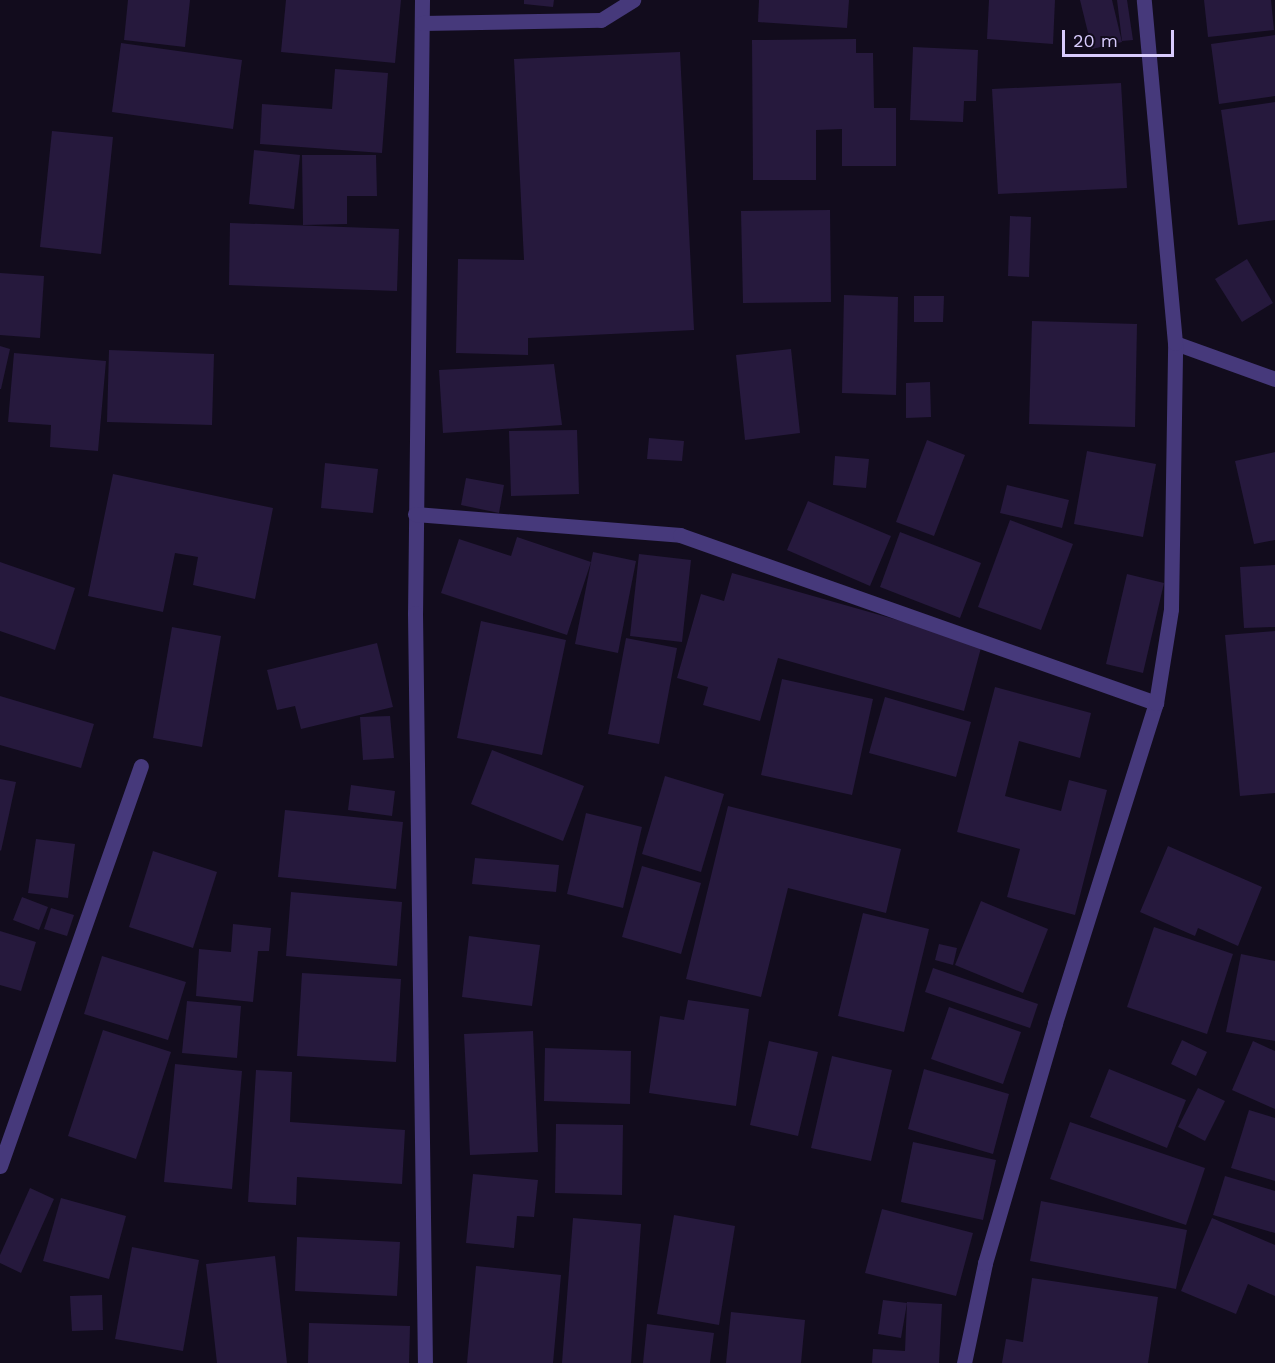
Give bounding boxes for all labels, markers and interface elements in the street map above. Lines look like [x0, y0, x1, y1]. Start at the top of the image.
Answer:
scale bar [1065, 18, 1178, 56]
text: 20 m [1073, 30, 1118, 51]

